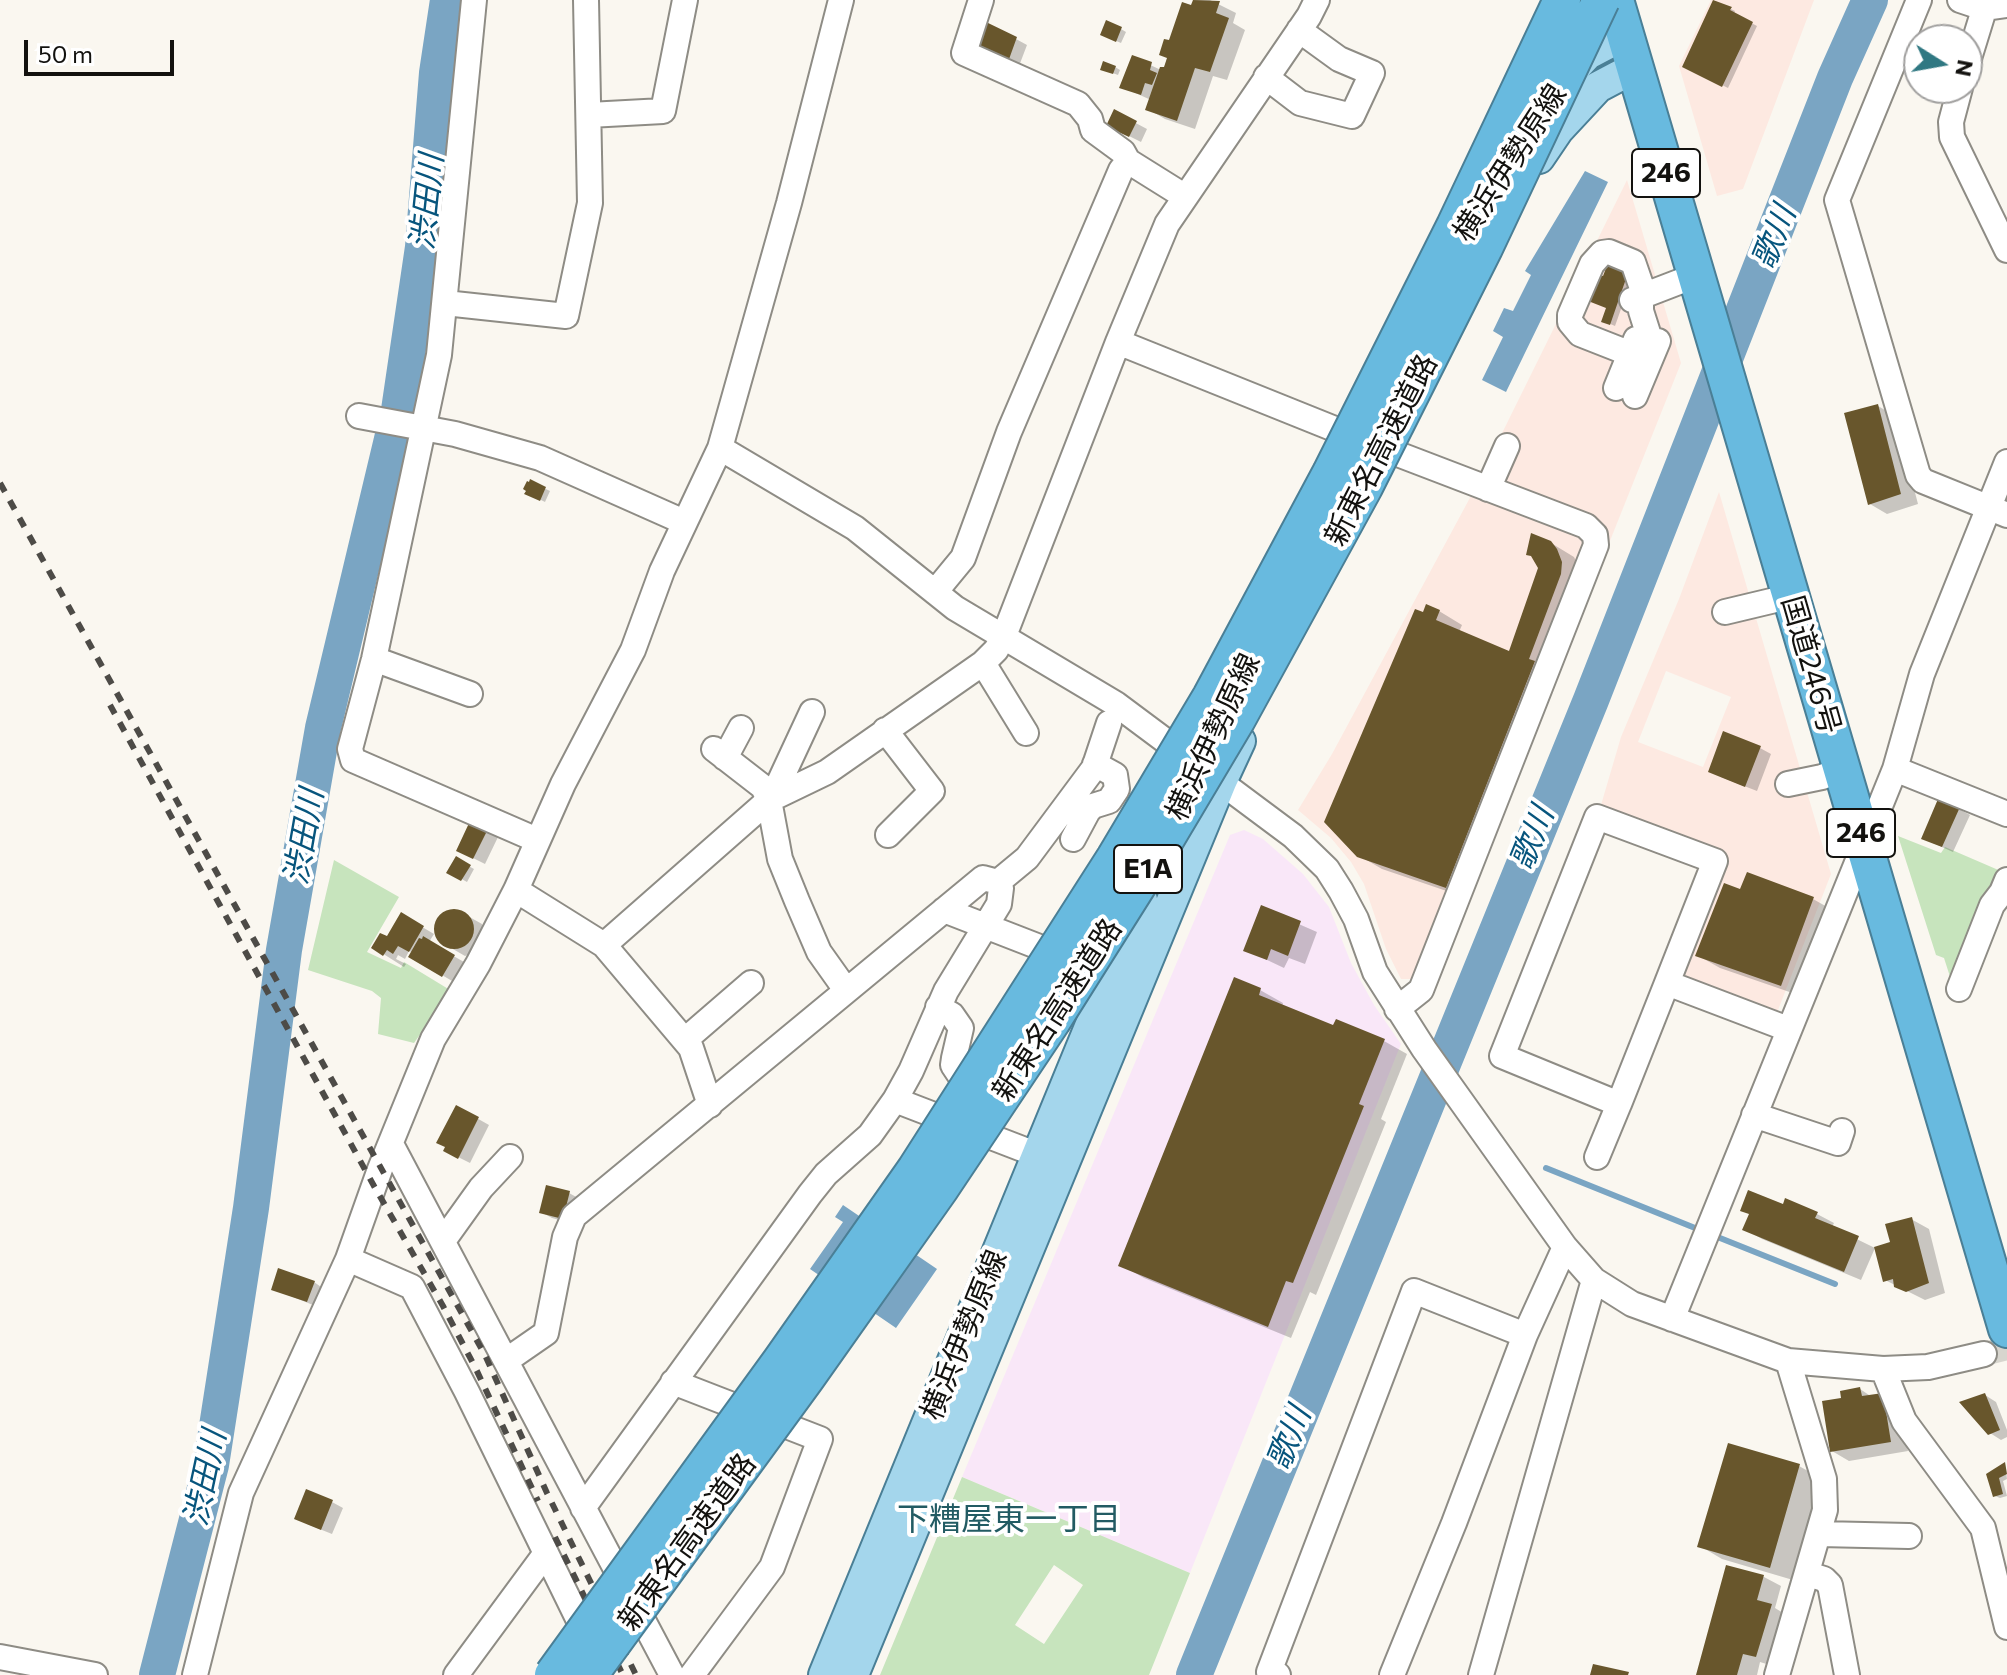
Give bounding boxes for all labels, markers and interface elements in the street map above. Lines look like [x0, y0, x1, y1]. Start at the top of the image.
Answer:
scale bar [28, 24, 178, 74]
north arrow [1903, 24, 1983, 104]
text: 50 m [38, 39, 93, 68]
text: N [1950, 58, 1980, 79]
street label: 横浜伊勢原線 [1446, 78, 1574, 248]
road number: 246 [1632, 149, 1700, 197]
water label: 渋田川 [403, 152, 451, 252]
water label: 歌川 [1744, 200, 1804, 274]
street label: 新東名高速道路 [1317, 348, 1445, 552]
street label: 国道246号 [1774, 592, 1848, 738]
street label: 横浜伊勢原線 [1159, 648, 1267, 826]
water label: 渋田川 [277, 786, 331, 888]
water label: 歌川 [1502, 801, 1562, 875]
road number: 246 [1827, 809, 1895, 857]
road number: E1A [1114, 845, 1182, 893]
street label: 新東名高速道路 [985, 912, 1129, 1108]
street label: 横浜伊勢原線 [914, 1245, 1014, 1425]
water label: 歌川 [1259, 1401, 1319, 1475]
water label: 渋田川 [176, 1427, 234, 1529]
street label: 新東名高速道路 [611, 1446, 763, 1638]
district label: 下糟屋東一丁目 [897, 1500, 1121, 1538]

